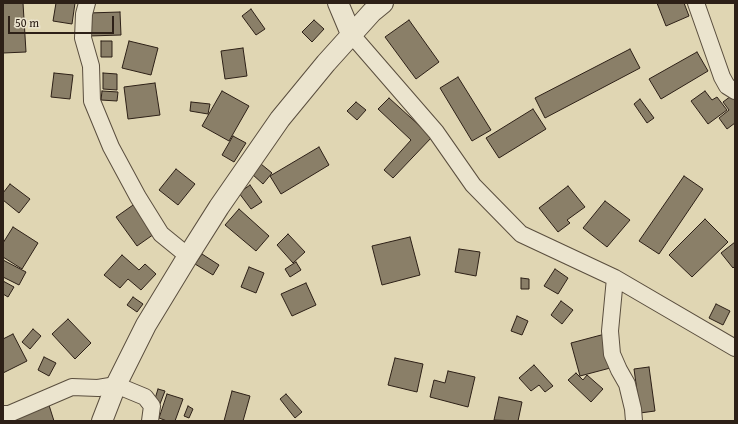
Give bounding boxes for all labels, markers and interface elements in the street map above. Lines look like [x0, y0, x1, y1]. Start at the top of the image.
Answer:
scale bar [10, 8, 116, 34]
text: 50 m [15, 14, 39, 31]

